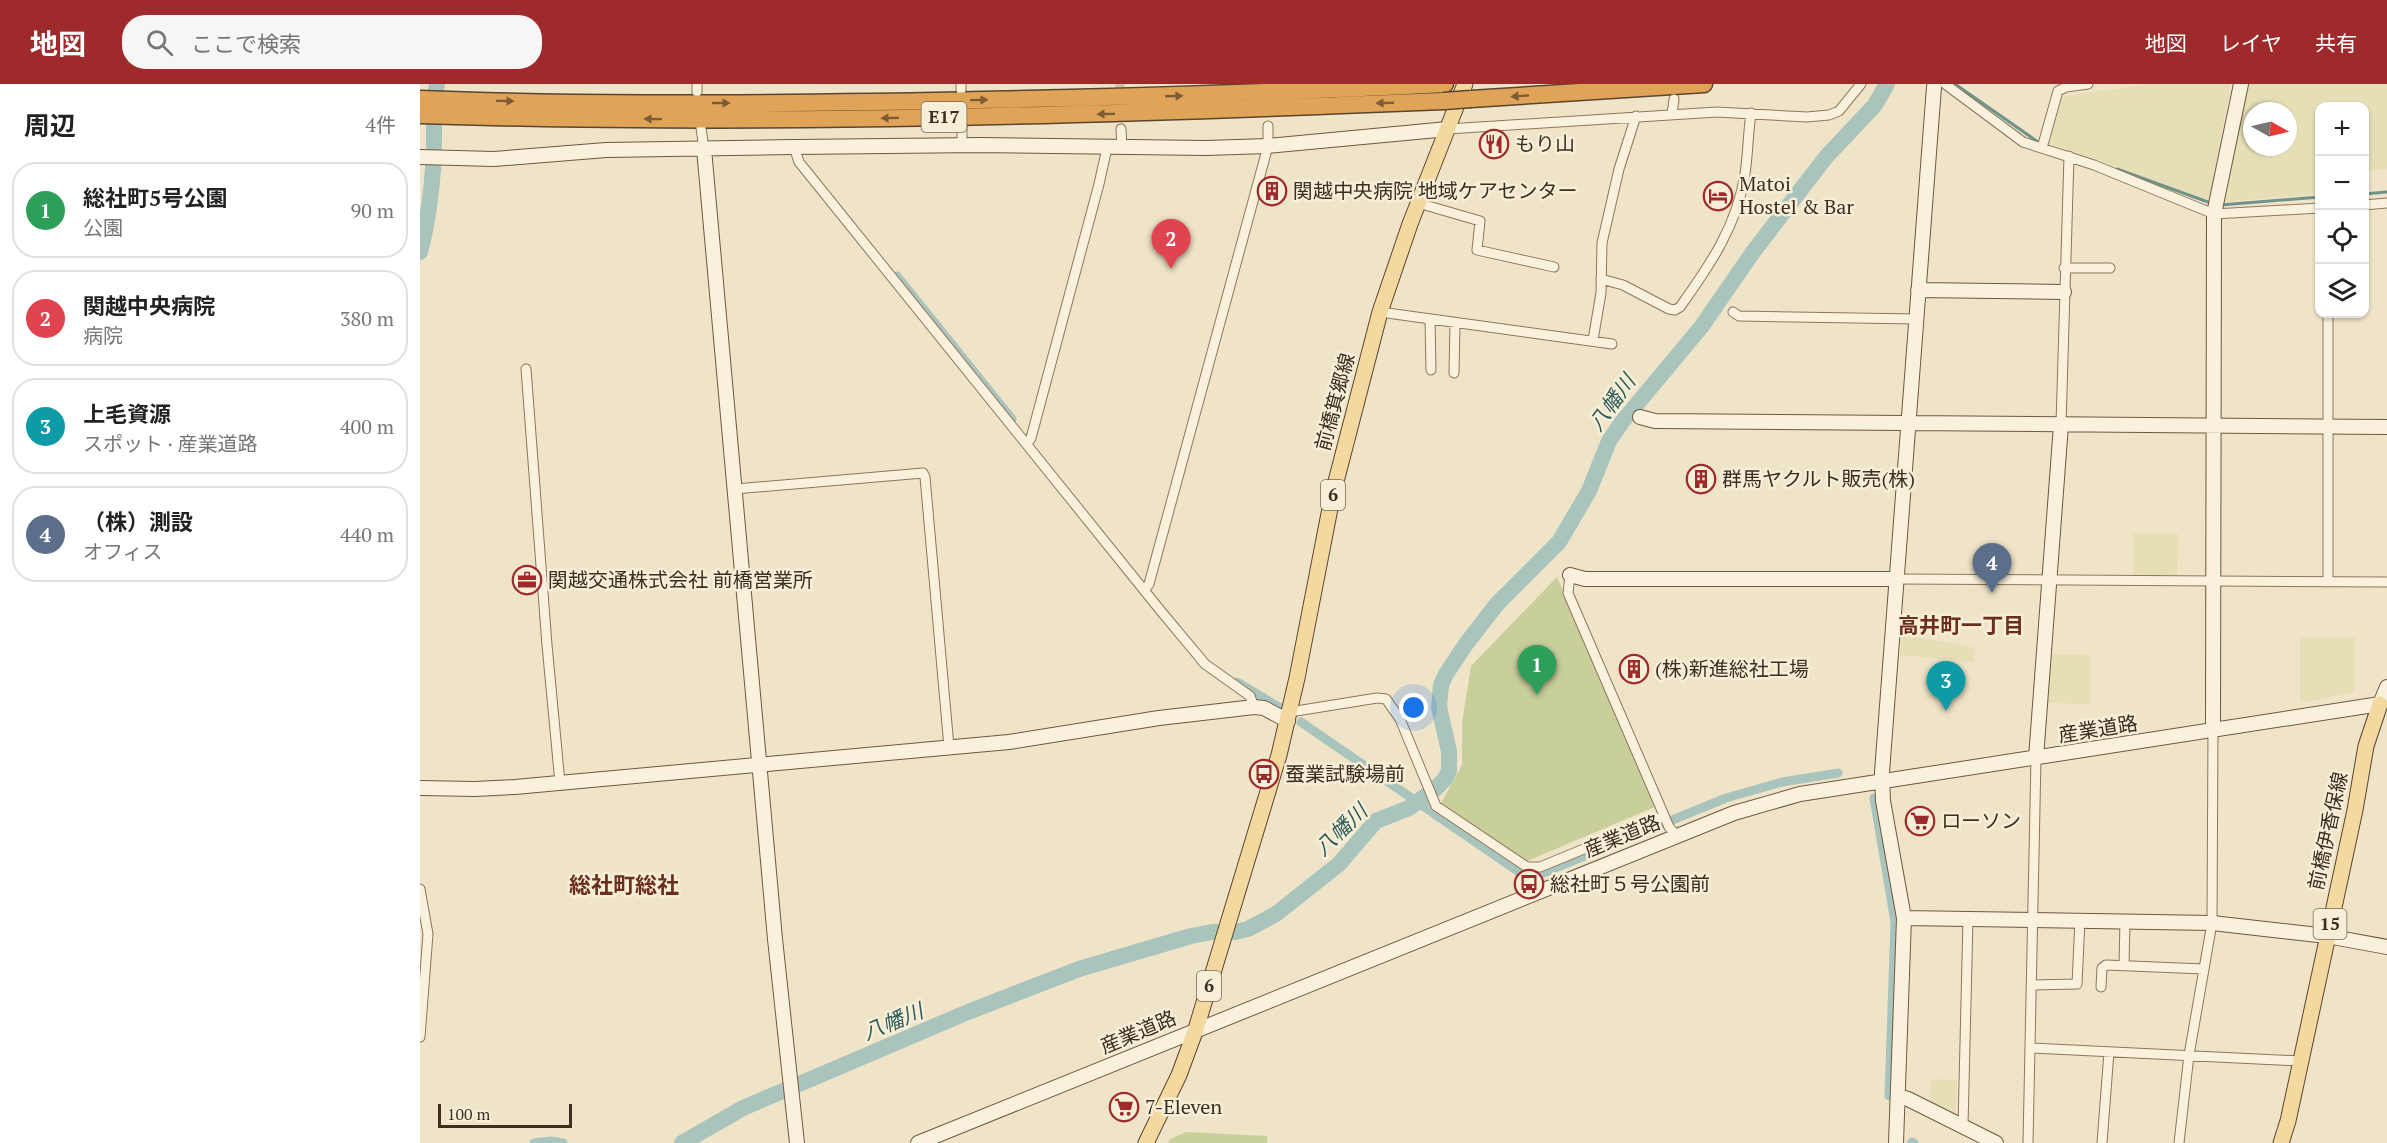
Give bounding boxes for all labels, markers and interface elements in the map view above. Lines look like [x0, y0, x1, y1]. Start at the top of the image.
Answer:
search box [122, 15, 542, 69]
text: 地図 [30, 25, 86, 62]
icon: search [143, 26, 176, 59]
text: ここで検索 [191, 29, 301, 58]
text: 地図 [2145, 29, 2187, 57]
text: レイヤ [2220, 29, 2282, 57]
text: 共有 [2315, 29, 2357, 57]
one-way arrow [1164, 91, 1183, 101]
one-way arrow [1510, 91, 1529, 101]
one-way arrow [495, 96, 514, 106]
one-way arrow [969, 96, 988, 105]
one-way arrow [711, 98, 730, 108]
one-way arrow [1376, 98, 1395, 108]
road number: E17 [922, 102, 966, 132]
north arrow [2243, 102, 2297, 156]
map controls [2315, 102, 2369, 318]
button: + [2315, 102, 2369, 156]
text: 周辺 [24, 108, 76, 142]
one-way arrow [1097, 109, 1116, 119]
text: 4件 [365, 111, 396, 138]
one-way arrow [881, 113, 900, 123]
one-way arrow [644, 114, 663, 124]
restaurant icon: もり山 [1478, 128, 1510, 160]
place label: もり山 [1515, 130, 1575, 157]
button: − [2315, 156, 2369, 210]
place label: Matoi Hostel & Bar [1739, 170, 1854, 220]
building icon: 関越中央病院 地域ケアセンター [1256, 175, 1288, 207]
place label: 関越中央病院 地域ケアセンター [1293, 177, 1577, 204]
hotel icon: Matoi Hostel & Bar [1702, 180, 1734, 212]
text: 総社町5号公園 [83, 183, 227, 212]
text: 1 [40, 197, 51, 224]
text: 90 m [351, 197, 394, 224]
button: locate [2315, 210, 2369, 264]
text: 公園 [83, 214, 123, 241]
pin: 2 [1152, 220, 1191, 269]
button: layers [2315, 264, 2369, 318]
text: 関越中央病院 [83, 291, 215, 320]
text: 2 [40, 305, 51, 332]
text: 380 m [340, 305, 394, 332]
text: 病院 [83, 322, 123, 349]
street label: 前橋箕郷線 [1309, 350, 1360, 454]
water label: 八幡川 [1581, 367, 1642, 436]
text: 上毛資源 [83, 399, 171, 428]
text: 3 [40, 413, 51, 440]
text: 400 m [340, 413, 394, 440]
text: スポット · 産業道路 [83, 430, 258, 457]
building icon: 群馬ヤクルト販売(株) [1685, 463, 1717, 495]
place label: 群馬ヤクルト販売(株) [1722, 465, 1915, 492]
road number: 6 [1321, 480, 1345, 510]
text: （株）測設 [83, 507, 193, 536]
text: 4 [40, 521, 51, 548]
text: 440 m [340, 521, 394, 548]
text: オフィス [83, 538, 163, 565]
pin: 4 [1972, 544, 2012, 593]
office icon: 関越交通株式会社 前橋営業所 [511, 564, 543, 596]
place label: 関越交通株式会社 前橋営業所 [548, 566, 813, 593]
district label: 高井町一丁目 [1898, 611, 2024, 639]
pin: 1 [1518, 646, 1556, 695]
building icon: (株)新進総社工場 [1618, 653, 1650, 685]
place label: (株)新進総社工場 [1655, 655, 1809, 682]
pin: 3 [1926, 662, 1966, 711]
your location [1399, 693, 1428, 722]
street label: 産業道路 [2056, 709, 2140, 748]
bus stop icon: 蚕業試験場前 [1248, 758, 1280, 790]
place label: 蚕業試験場前 [1285, 760, 1405, 787]
street label: 前橋伊香保線 [2302, 769, 2353, 892]
water label: 八幡川 [1308, 796, 1374, 861]
supermarket icon: ローソン [1904, 805, 1936, 837]
place label: ローソン [1941, 807, 2021, 834]
street label: 産業道路 [1580, 808, 1664, 863]
bus stop icon: 総社町５号公園前 [1513, 868, 1545, 900]
district label: 総社町総社 [569, 870, 679, 899]
place label: 総社町５号公園前 [1550, 870, 1710, 897]
road number: 15 [2314, 909, 2346, 939]
road number: 6 [1197, 971, 1221, 1001]
water label: 八幡川 [858, 996, 929, 1046]
street label: 産業道路 [1096, 1003, 1180, 1060]
supermarket icon: 7-Eleven [1108, 1091, 1140, 1123]
place label: 7-Eleven [1145, 1093, 1222, 1120]
scale bar [438, 1101, 572, 1128]
text: 100 m [447, 1103, 490, 1125]

